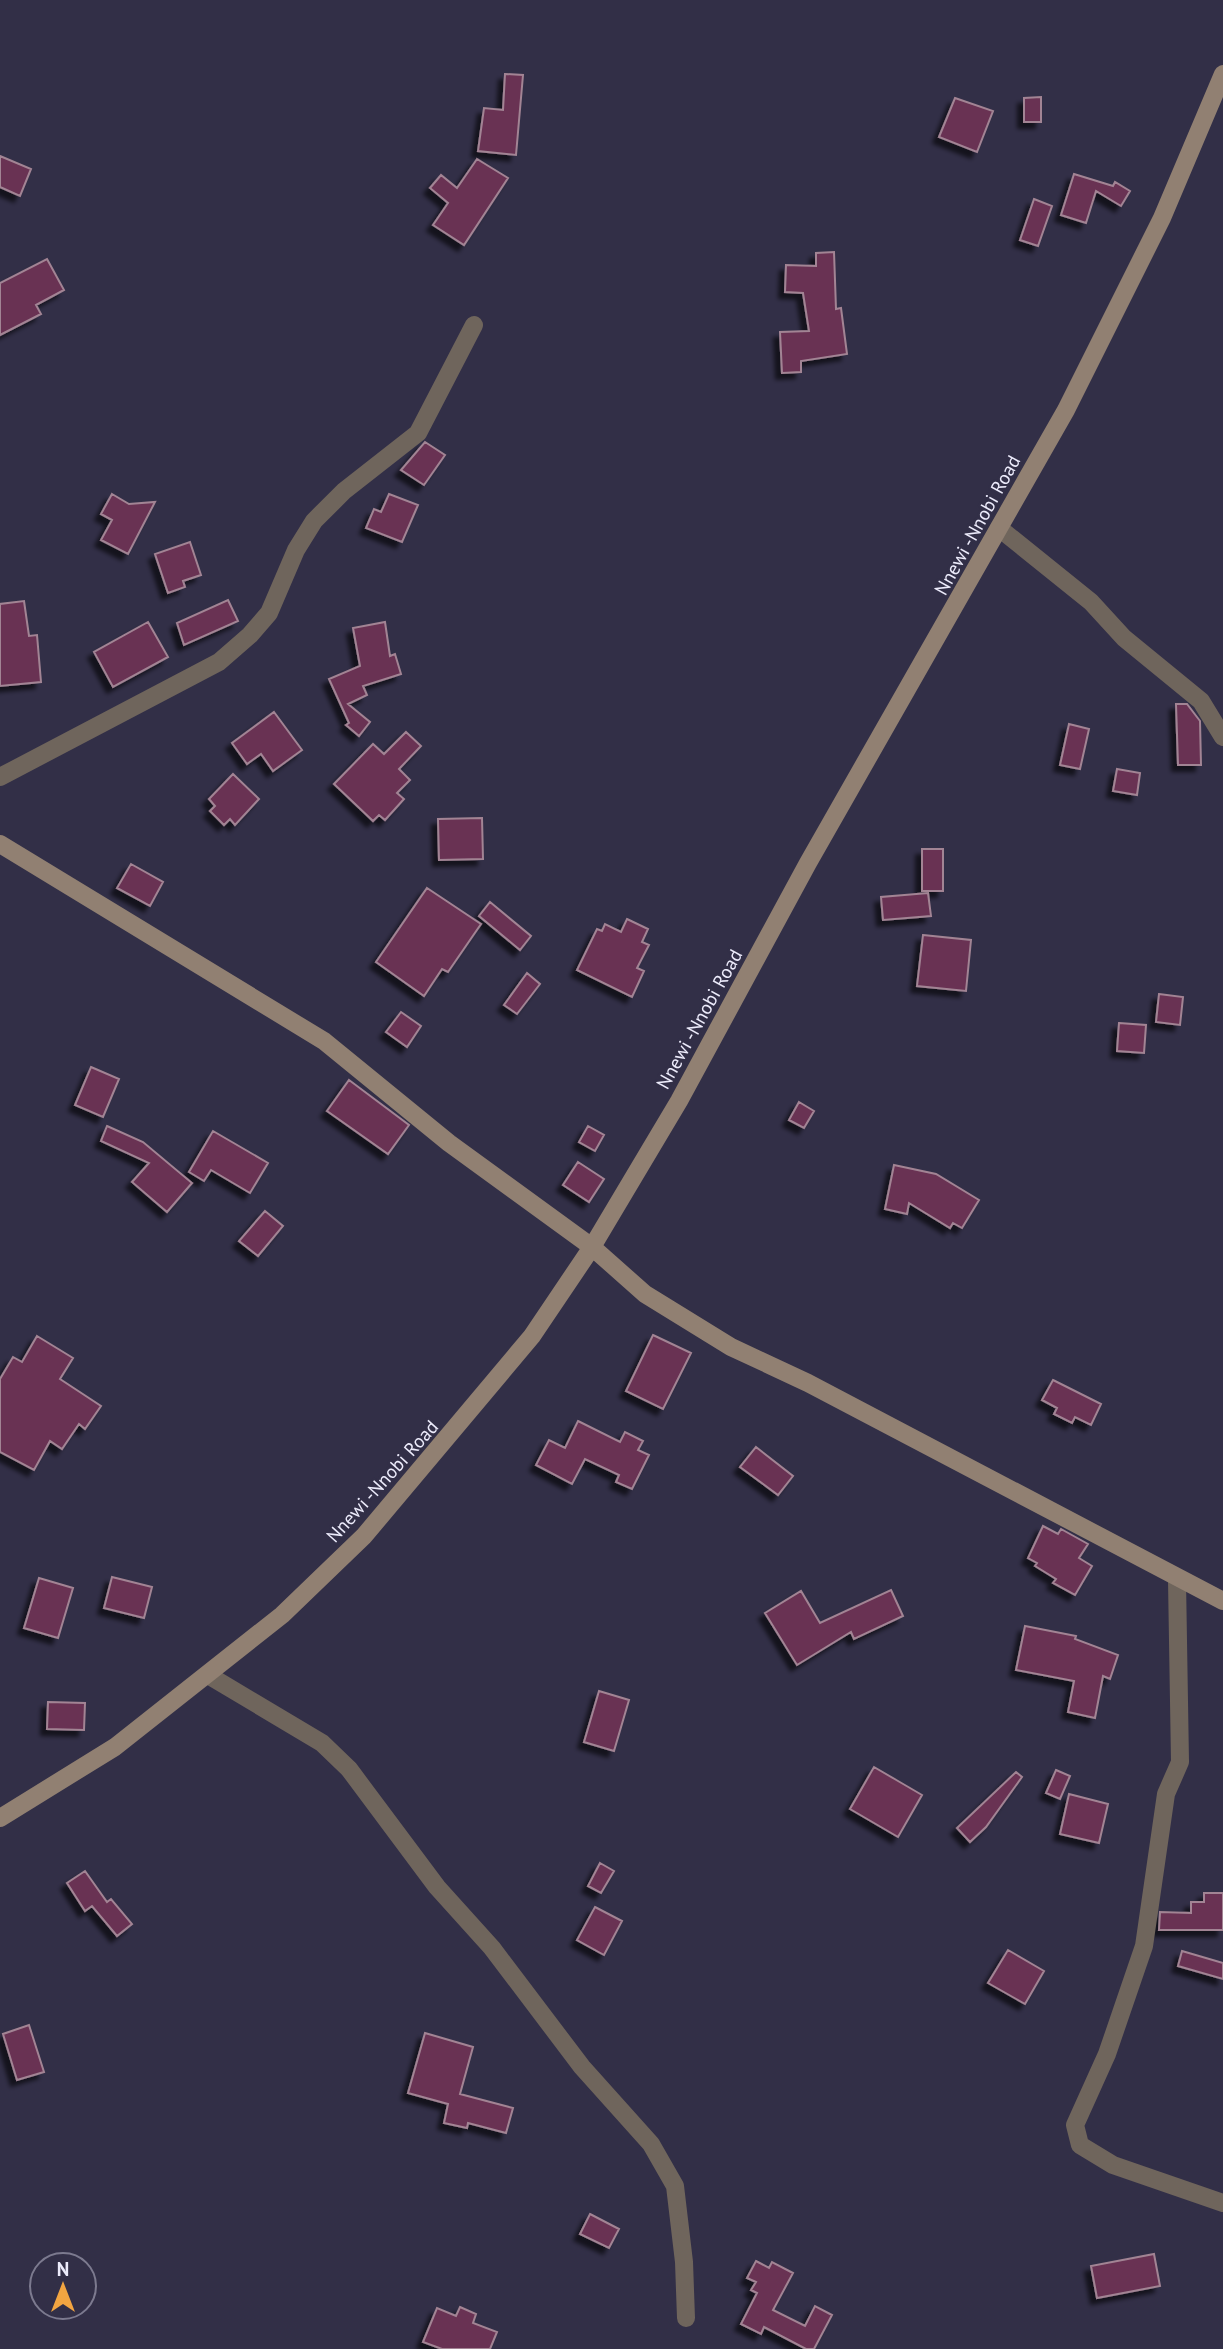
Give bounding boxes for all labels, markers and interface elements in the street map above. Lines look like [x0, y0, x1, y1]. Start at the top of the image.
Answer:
street label: Nnewi -Nnobi Road [929, 451, 1025, 599]
street label: Nnewi -Nnobi Road [651, 945, 747, 1093]
street label: Nnewi -Nnobi Road [321, 1415, 443, 1547]
north arrow [28, 2251, 98, 2321]
text: N [57, 2257, 69, 2281]

